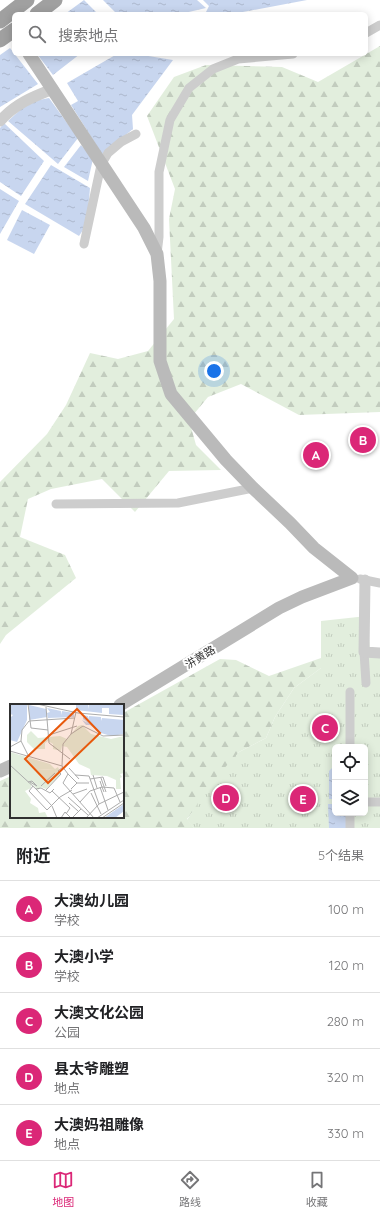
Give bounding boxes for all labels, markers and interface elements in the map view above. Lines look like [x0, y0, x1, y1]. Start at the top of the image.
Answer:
search box [12, 12, 368, 56]
icon: search [26, 23, 48, 45]
text: 搜索地点 [58, 26, 118, 45]
your location [204, 361, 224, 381]
pin: B [350, 425, 376, 455]
pin: A [303, 440, 329, 470]
street label: 汫黄路 [182, 643, 218, 671]
inset map [10, 704, 124, 818]
pin: C [312, 713, 338, 743]
map controls [332, 744, 368, 816]
button: locate [332, 744, 368, 780]
button: layers [332, 780, 368, 816]
pin: D [213, 783, 239, 813]
pin: E [290, 784, 316, 814]
text: 附近 [16, 845, 50, 866]
text: 5个结果 [318, 847, 364, 863]
text: 大澳幼儿园 [54, 891, 129, 910]
text: A [25, 901, 33, 917]
text: 100 m [328, 901, 364, 917]
text: 学校 [54, 912, 80, 928]
text: 大澳小学 [54, 947, 114, 966]
text: B [25, 957, 33, 973]
text: 120 m [329, 957, 364, 973]
text: 学校 [54, 968, 80, 984]
text: 大澳文化公园 [54, 1003, 144, 1022]
text: C [25, 1013, 33, 1029]
text: 280 m [327, 1013, 364, 1029]
text: 公园 [54, 1024, 80, 1040]
text: 县太爷雕塑 [54, 1059, 129, 1078]
text: D [24, 1069, 34, 1085]
text: 320 m [327, 1069, 364, 1085]
text: 地点 [54, 1080, 80, 1096]
text: 大澳妈祖雕像 [54, 1115, 144, 1134]
text: E [25, 1125, 33, 1141]
text: 330 m [327, 1125, 364, 1141]
text: 地点 [54, 1136, 80, 1152]
tab: 地图 [52, 1169, 74, 1209]
tab: 路线 [179, 1169, 201, 1209]
tab: 收藏 [306, 1169, 328, 1209]

